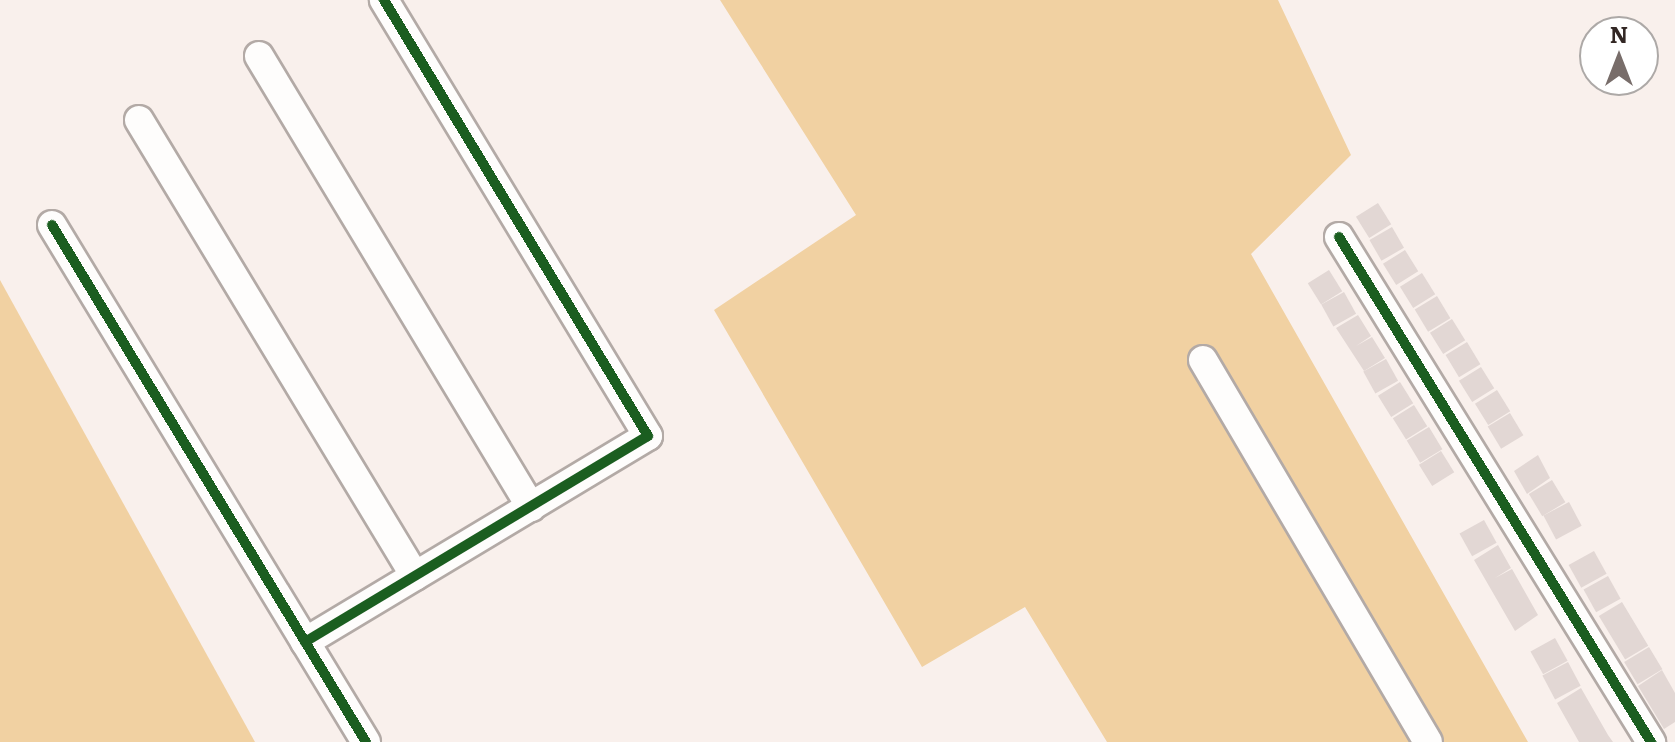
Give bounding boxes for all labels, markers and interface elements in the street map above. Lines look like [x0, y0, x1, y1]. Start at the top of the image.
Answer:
north arrow [1579, 16, 1659, 96]
text: N [1610, 17, 1628, 50]

